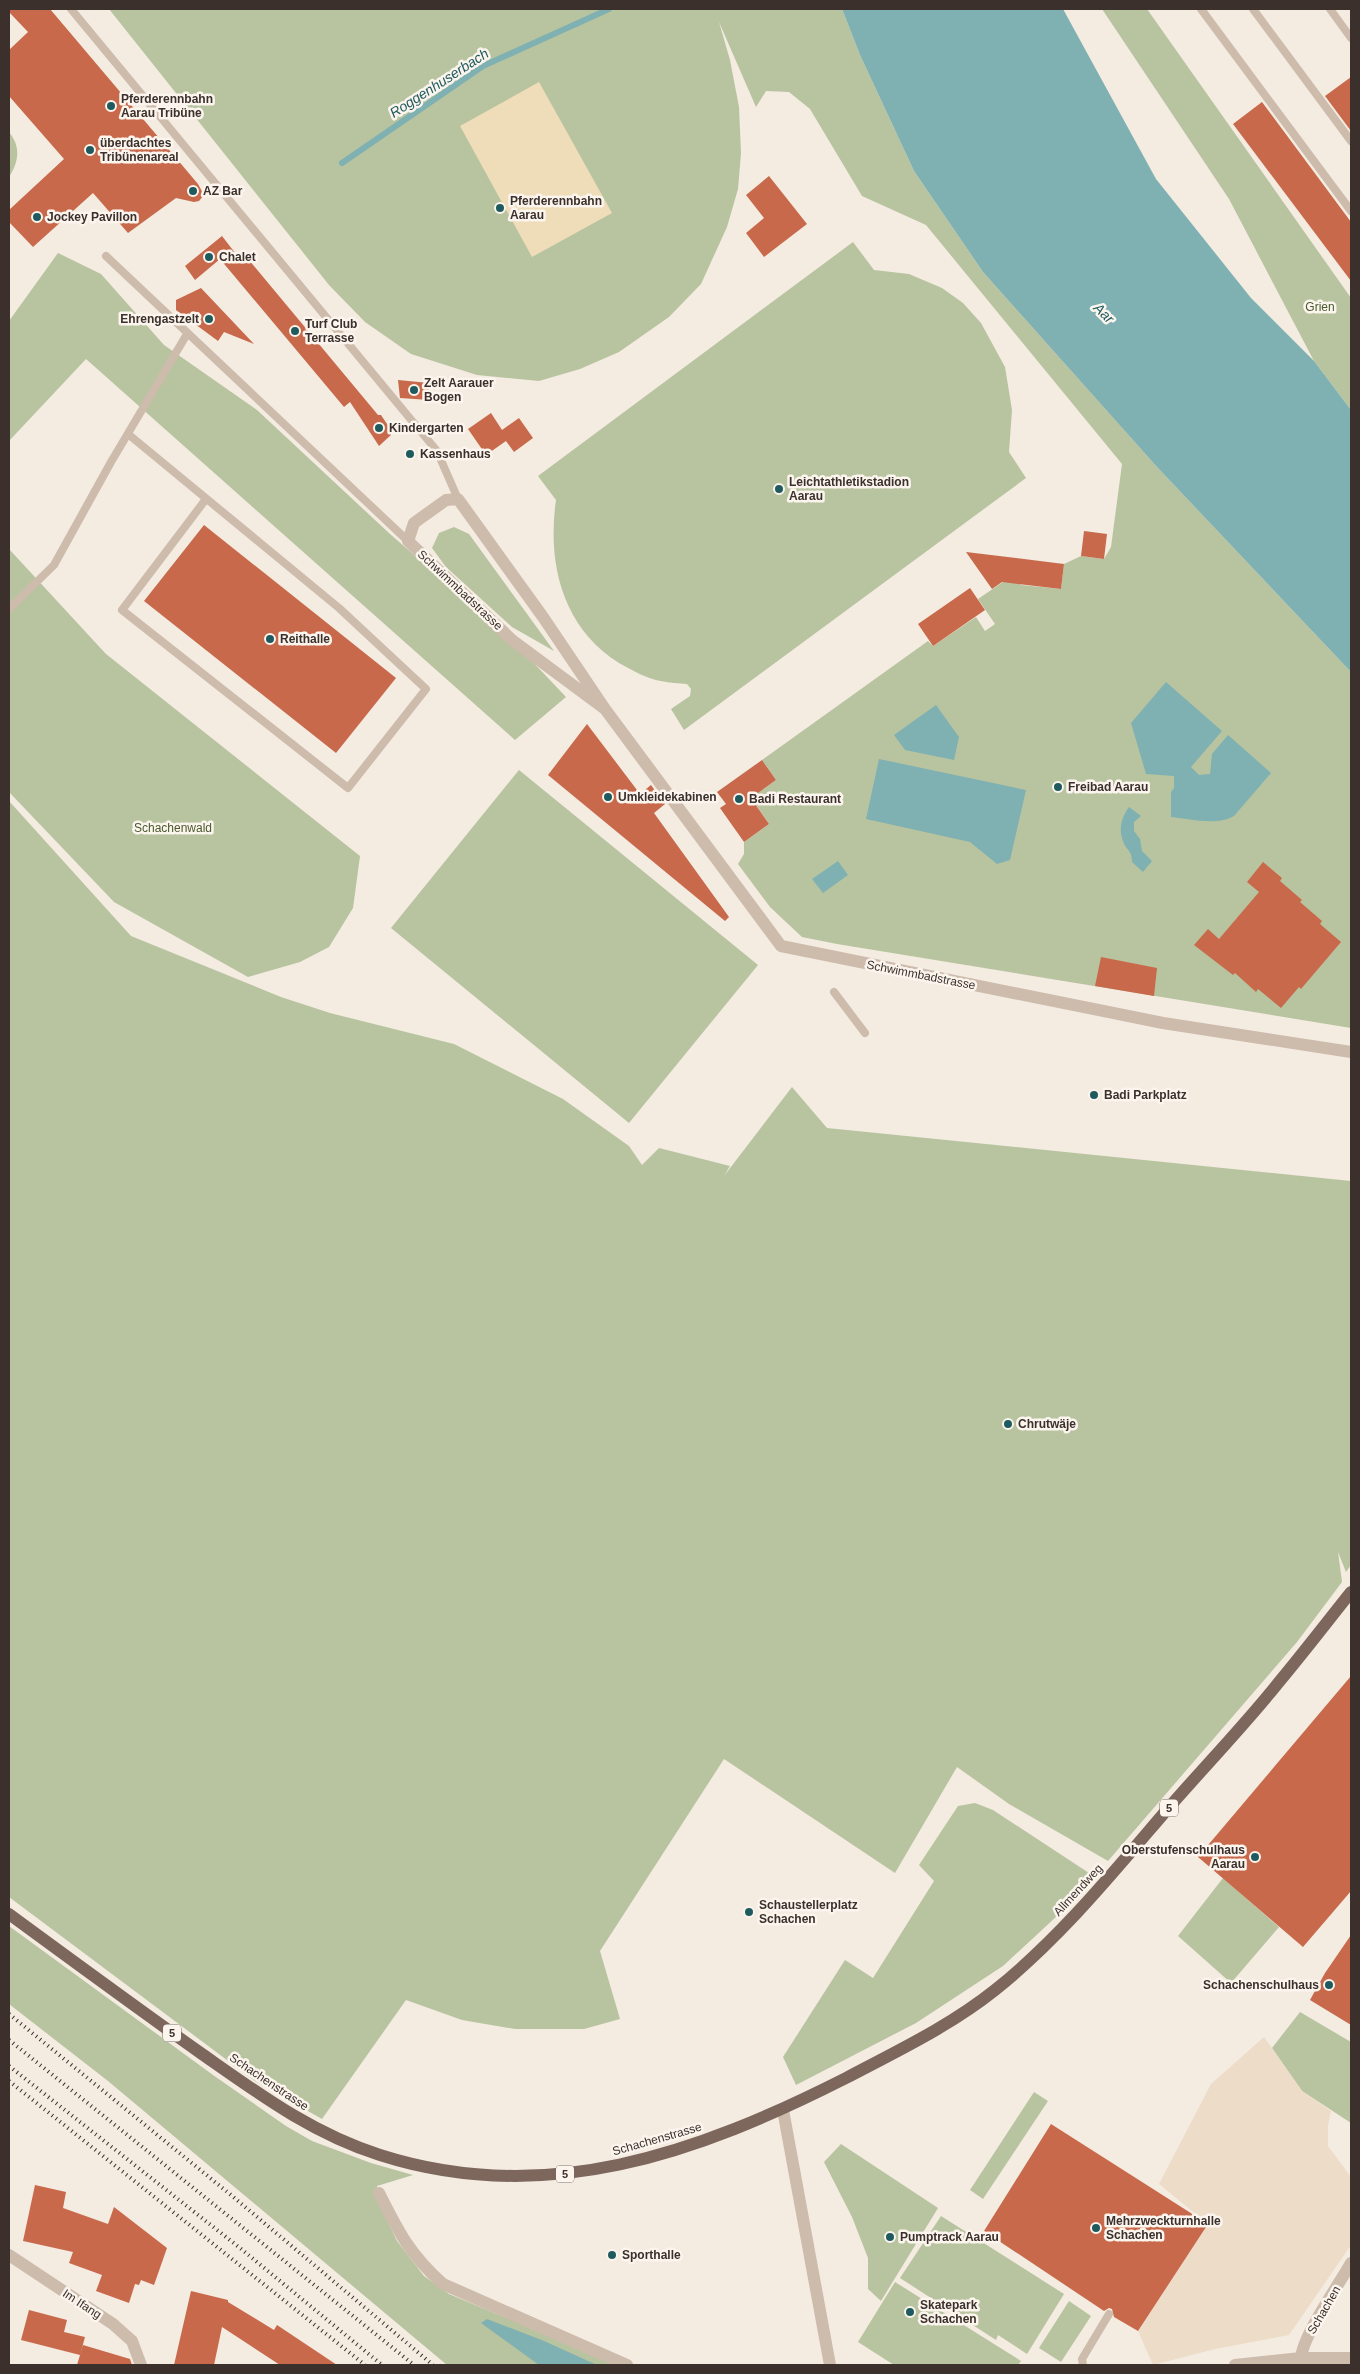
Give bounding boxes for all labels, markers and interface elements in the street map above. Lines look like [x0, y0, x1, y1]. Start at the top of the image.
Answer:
water label: Roggenhuserbach [387, 45, 492, 121]
place label: Pferderennbahn Aarau Tribüne [121, 92, 213, 120]
marker: Pferderennbahn Aarau Tribüne [105, 100, 117, 112]
place label: überdachtes Tribünenareal [100, 136, 179, 164]
marker: überdachtes Tribünenareal [84, 144, 96, 156]
place label: AZ Bar [203, 184, 243, 198]
marker: AZ Bar [187, 185, 199, 197]
place label: Pferderennbahn Aarau [510, 194, 602, 222]
marker: Pferderennbahn Aarau [494, 202, 506, 214]
place label: Jockey Pavillon [47, 210, 137, 224]
marker: Jockey Pavillon [31, 211, 43, 223]
place label: Chalet [219, 250, 256, 264]
marker: Chalet [203, 251, 215, 263]
water label: Aar [1090, 299, 1118, 327]
park label: Grien [1305, 300, 1335, 314]
place label: Ehrengastzelt [120, 312, 199, 326]
marker: Ehrengastzelt [203, 313, 215, 325]
place label: Turf Club Terrasse [305, 317, 357, 345]
marker: Turf Club Terrasse [289, 325, 301, 337]
place label: Zelt Aarauer Bogen [424, 376, 494, 404]
marker: Zelt Aarauer Bogen [408, 384, 420, 396]
place label: Kindergarten [389, 421, 464, 435]
marker: Kindergarten [373, 422, 385, 434]
place label: Kassenhaus [420, 447, 491, 461]
marker: Kassenhaus [404, 448, 416, 460]
place label: Leichtathletikstadion Aarau [789, 475, 909, 503]
marker: Leichtathletikstadion Aarau [773, 483, 785, 495]
street label: Schwimmbadstrasse [415, 547, 505, 633]
place label: Reithalle [280, 632, 330, 646]
marker: Reithalle [264, 633, 276, 645]
place label: Freibad Aarau [1068, 780, 1148, 794]
marker: Freibad Aarau [1052, 781, 1064, 793]
place label: Umkleidekabinen [618, 790, 717, 804]
marker: Umkleidekabinen [602, 791, 614, 803]
place label: Badi Restaurant [749, 792, 841, 806]
marker: Badi Restaurant [733, 793, 745, 805]
park label: Schachenwald [134, 821, 212, 835]
street label: Schwimmbadstrasse [865, 958, 977, 992]
place label: Badi Parkplatz [1104, 1088, 1187, 1102]
marker: Badi Parkplatz [1088, 1089, 1100, 1101]
place label: Chrutwäje [1018, 1417, 1076, 1431]
marker: Chrutwäje [1002, 1418, 1014, 1430]
road number: 5 [1160, 1800, 1178, 1816]
place label: Oberstufenschulhaus Aarau [1122, 1843, 1245, 1871]
marker: Oberstufenschulhaus Aarau [1249, 1851, 1261, 1863]
street label: Allmendweg [1051, 1861, 1105, 1919]
place label: Schaustellerplatz Schachen [759, 1898, 858, 1926]
marker: Schaustellerplatz Schachen [743, 1906, 755, 1918]
place label: Schachenschulhaus [1203, 1978, 1319, 1992]
marker: Schachenschulhaus [1323, 1979, 1335, 1991]
road number: 5 [163, 2025, 181, 2042]
street label: Schachenstrasse [227, 2050, 311, 2114]
street label: Schachenstrasse [611, 2119, 703, 2158]
road number: 5 [556, 2166, 574, 2182]
place label: Mehrzweckturnhalle Schachen [1106, 2214, 1221, 2242]
marker: Mehrzweckturnhalle Schachen [1090, 2222, 1102, 2234]
place label: Pumptrack Aarau [900, 2230, 999, 2244]
marker: Pumptrack Aarau [884, 2231, 896, 2243]
place label: Sporthalle [622, 2248, 681, 2262]
marker: Sporthalle [606, 2249, 618, 2261]
street label: Schachen [1305, 2283, 1343, 2337]
street label: Im Ifang [60, 2286, 104, 2322]
place label: Skatepark Schachen [920, 2298, 978, 2326]
marker: Skatepark Schachen [904, 2306, 916, 2318]

